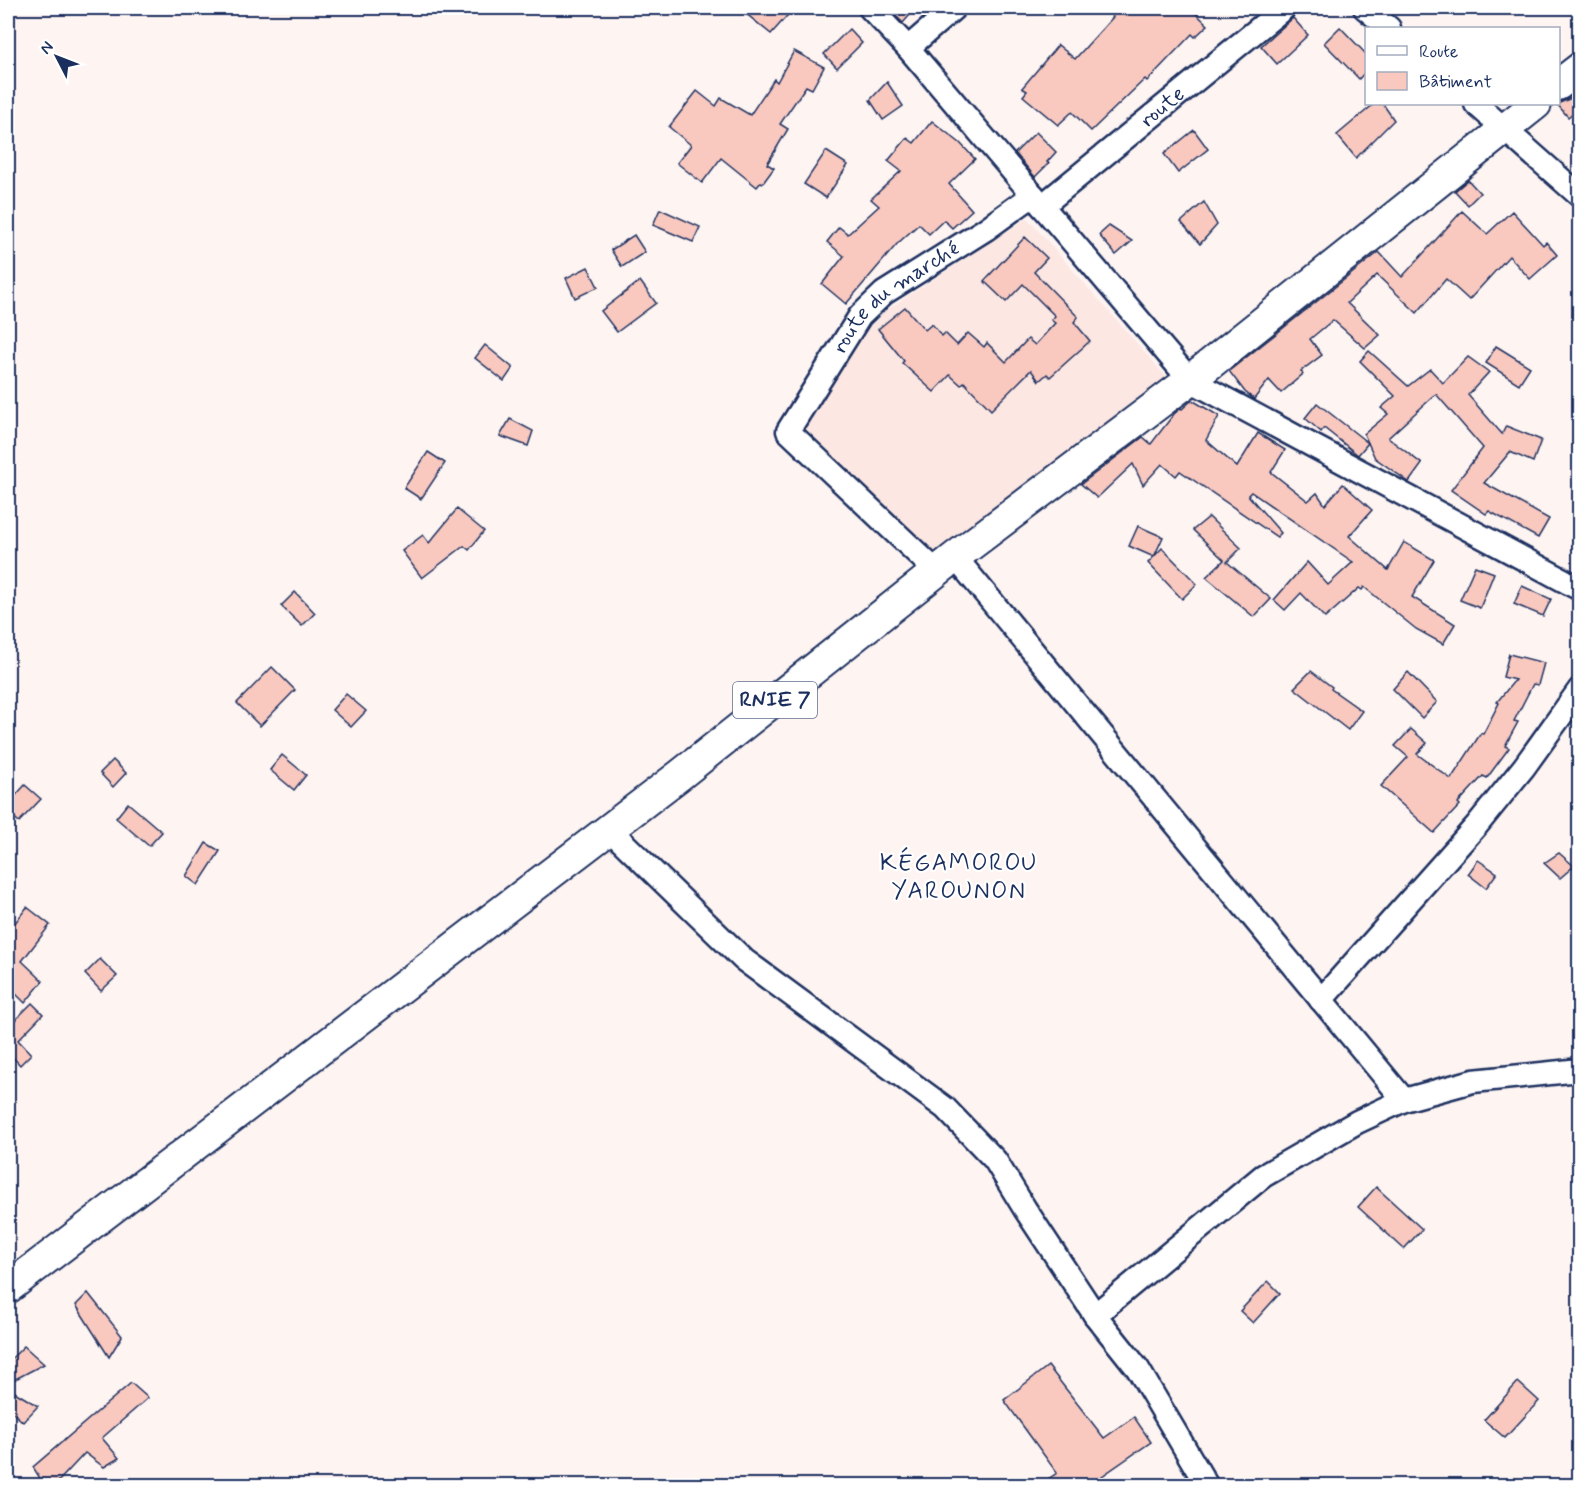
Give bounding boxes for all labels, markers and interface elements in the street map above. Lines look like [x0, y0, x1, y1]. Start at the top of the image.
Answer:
north arrow [27, 27, 87, 87]
legend [1365, 27, 1560, 105]
text: N [36, 37, 58, 59]
text: Route [1419, 40, 1458, 64]
text: Bâtiment [1419, 70, 1492, 94]
street label: route [1134, 80, 1191, 134]
street label: route du marché [826, 235, 965, 359]
road number: RNIE 7 [733, 682, 817, 718]
district label: KÉGAMOROU YAROUNON [880, 846, 1038, 907]

